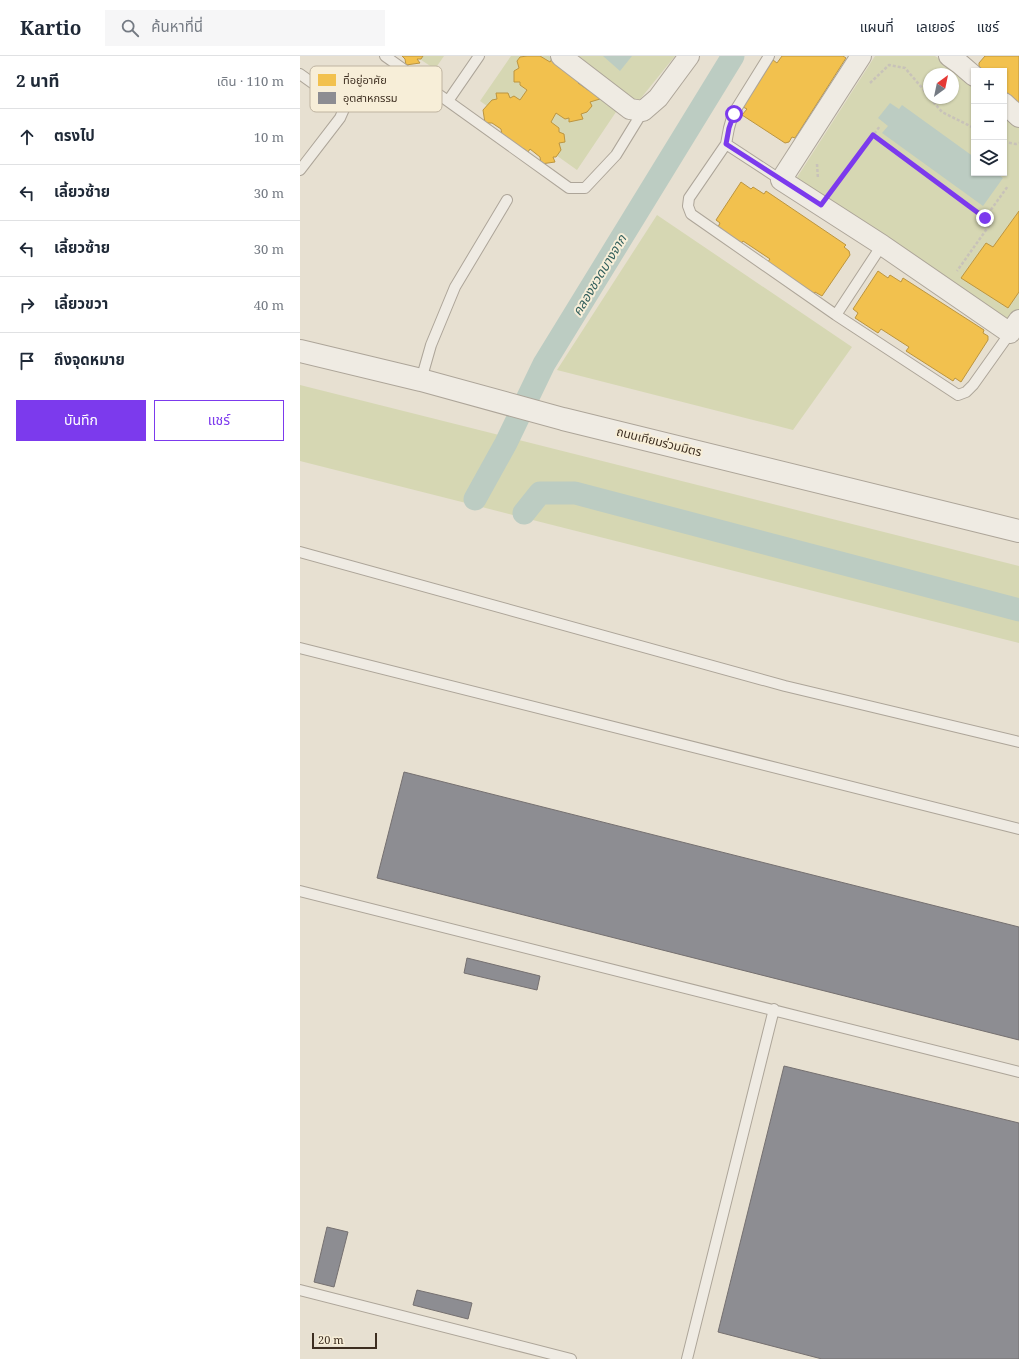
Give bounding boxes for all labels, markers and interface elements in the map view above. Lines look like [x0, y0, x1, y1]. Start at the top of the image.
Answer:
search box [105, 10, 385, 46]
text: Kartio [20, 15, 81, 41]
text: ค้นหาที่นี่ [151, 16, 203, 36]
icon: search [119, 17, 141, 39]
text: แผนที่ [860, 17, 894, 36]
text: เลเยอร์ [916, 17, 955, 36]
text: แชร์ [977, 17, 999, 36]
legend [310, 66, 442, 112]
north arrow [923, 68, 959, 104]
map controls [971, 68, 1007, 176]
button: + [971, 68, 1007, 104]
text: 2 นาที [16, 69, 59, 92]
text: เดิน · 110 m [217, 72, 284, 90]
text: ที่อยู่อาศัย [343, 72, 387, 87]
text: อุตสาหกรรม [343, 90, 398, 105]
button: − [971, 104, 1007, 140]
route start [725, 105, 743, 123]
text: ตรงไป [54, 125, 95, 145]
icon: ahead [16, 126, 38, 148]
text: 10 m [254, 128, 284, 146]
button: layers [971, 140, 1007, 176]
text: เลี้ยวซ้าย [54, 181, 110, 201]
icon: left [16, 182, 38, 204]
text: 30 m [254, 184, 284, 202]
route end [976, 209, 994, 227]
water label: คลองชวดบางจาก [568, 230, 631, 319]
text: เลี้ยวซ้าย [54, 237, 110, 257]
icon: left [16, 238, 38, 260]
text: 30 m [254, 240, 284, 258]
text: เลี้ยวขวา [54, 293, 108, 313]
icon: right [16, 294, 38, 316]
text: 40 m [254, 296, 284, 314]
text: ถึงจุดหมาย [54, 349, 125, 369]
icon: arrive [16, 350, 38, 372]
button: บันทึก [16, 400, 146, 441]
button: แชร์ [154, 400, 284, 441]
street label: ถนนเทียมร่วมมิตร [615, 423, 704, 460]
scale bar [312, 1331, 377, 1350]
text: 20 m [318, 1332, 344, 1347]

